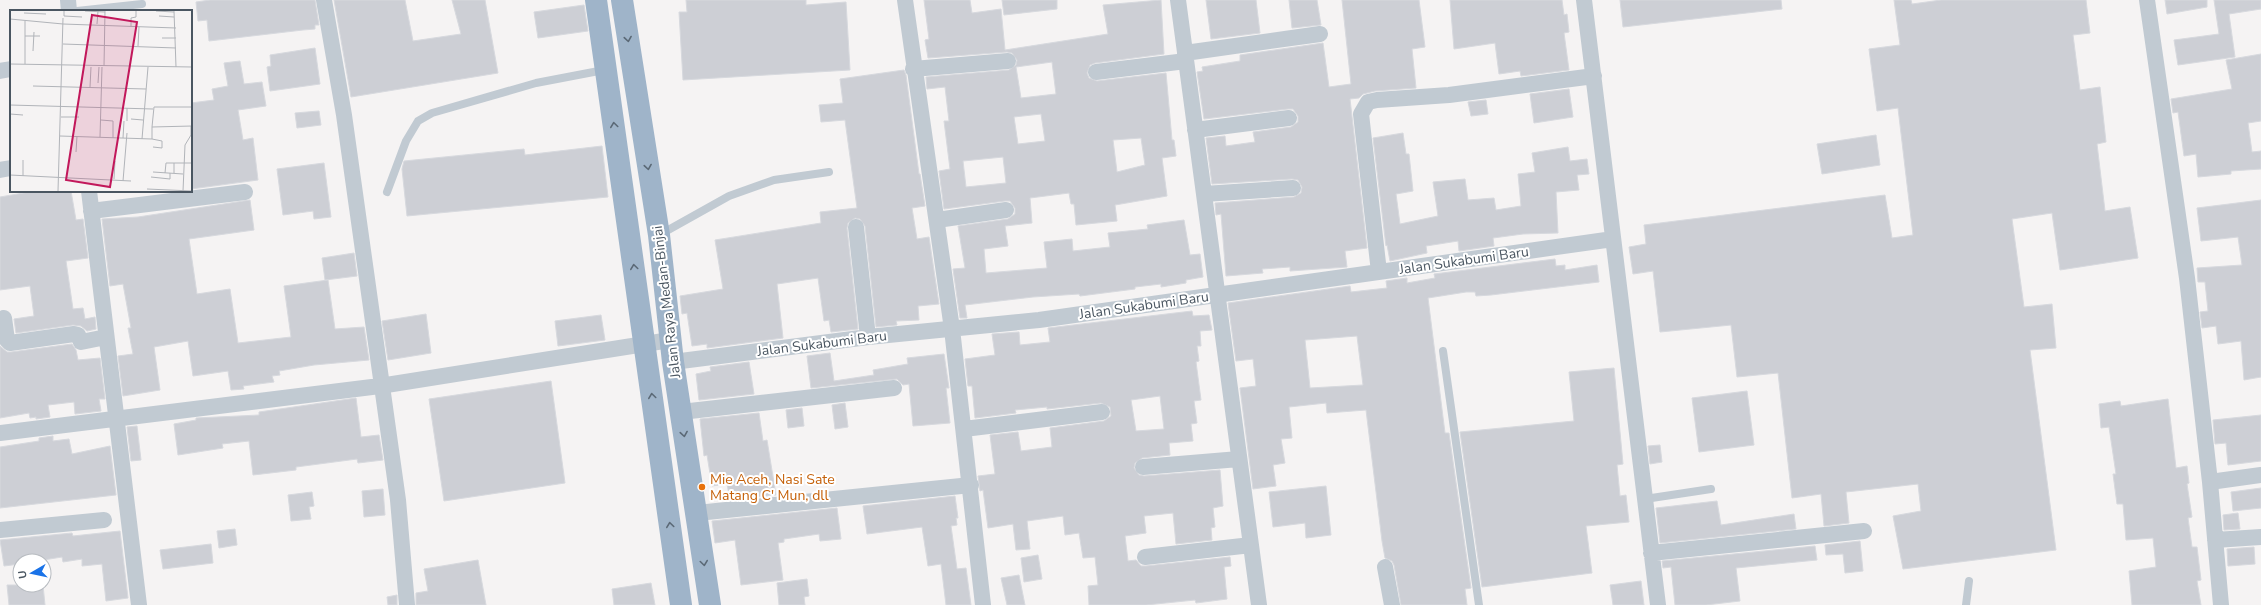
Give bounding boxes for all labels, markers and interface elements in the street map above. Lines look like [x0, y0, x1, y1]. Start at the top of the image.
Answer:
inset map [10, 10, 192, 192]
one-way arrow [623, 35, 632, 42]
one-way arrow [610, 122, 619, 128]
one-way arrow [643, 164, 652, 170]
street label: Jalan Raya Medan-Binjai [648, 225, 685, 380]
street label: Jalan Sukabumi Baru [1397, 242, 1530, 279]
one-way arrow [630, 264, 639, 270]
street label: Jalan Sukabumi Baru [1077, 287, 1210, 324]
street label: Jalan Sukabumi Baru [755, 326, 888, 361]
one-way arrow [648, 393, 657, 399]
one-way arrow [679, 431, 688, 438]
place label: Mie Aceh, Nasi Sate Matang C' Mun, dll [710, 470, 835, 505]
marker: Mie Aceh, Nasi Sate Matang C' Mun, dll [697, 482, 707, 492]
one-way arrow [666, 522, 675, 528]
north arrow [12, 553, 52, 593]
one-way arrow [699, 560, 708, 566]
text: U [15, 569, 31, 580]

